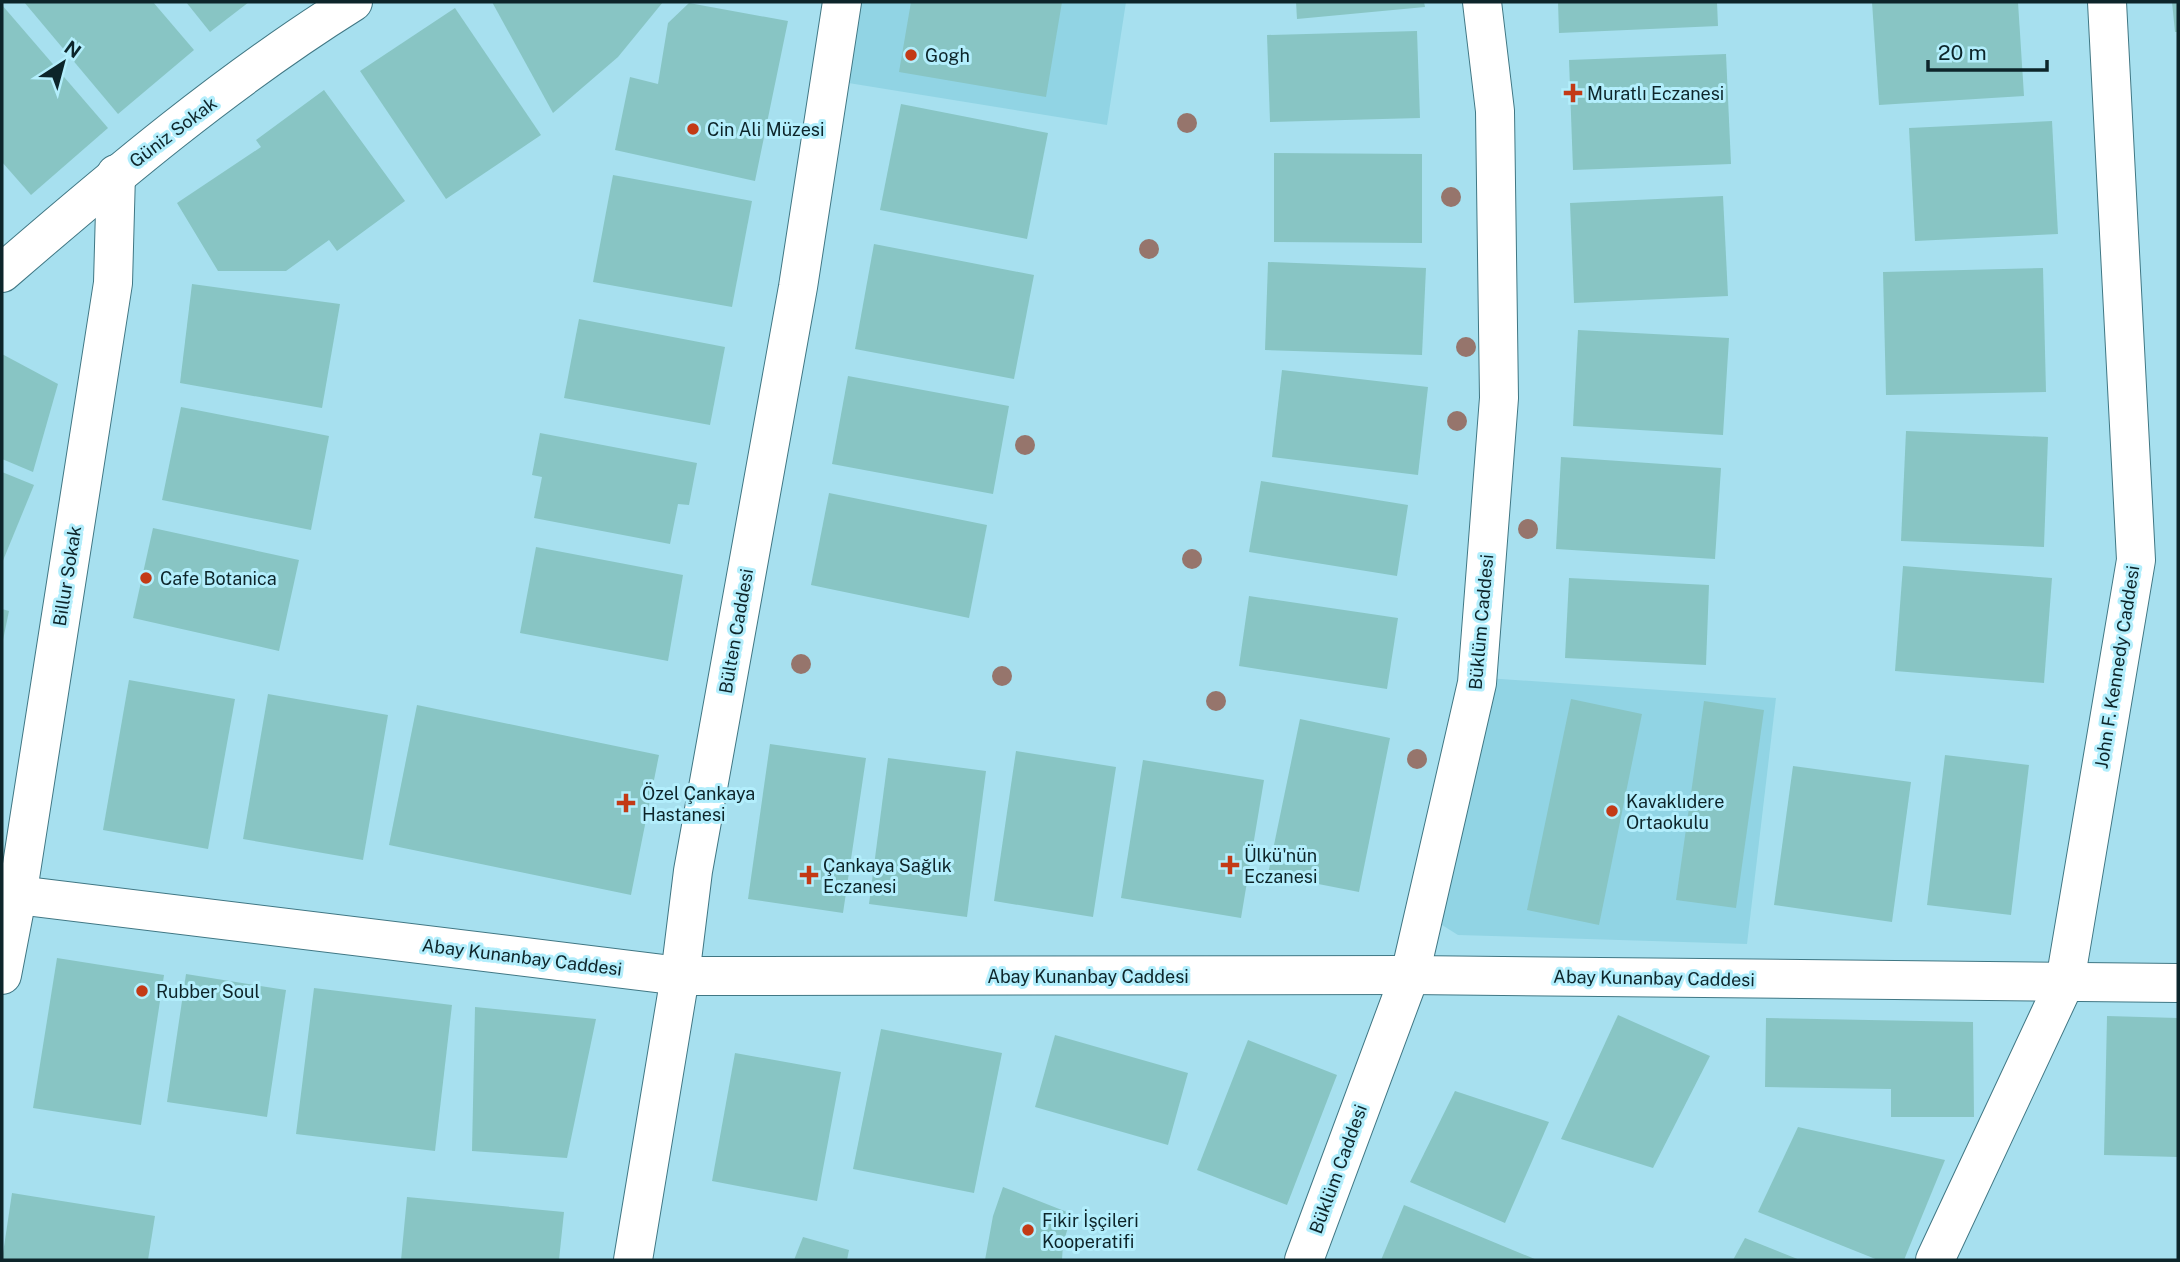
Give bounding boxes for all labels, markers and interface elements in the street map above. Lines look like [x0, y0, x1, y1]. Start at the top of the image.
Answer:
north arrow [28, 28, 98, 98]
scale bar [1928, 28, 2047, 72]
text: N [61, 36, 85, 63]
text: 20 m [1938, 40, 1987, 65]
place label: Gogh [925, 45, 970, 66]
marker: Gogh [903, 47, 919, 63]
place label: Muratlı Eczanesi [1587, 83, 1724, 104]
marker: Muratlı Eczanesi [1565, 85, 1581, 101]
street label: Güniz Sokak [125, 92, 221, 172]
place label: Cin Ali Müzesi [707, 119, 824, 140]
marker: Cin Ali Müzesi [685, 121, 701, 137]
street label: Billur Sokak [49, 524, 85, 628]
street label: Büklüm Caddesi [1465, 553, 1497, 691]
street label: John F. Kennedy Caddesi [2091, 564, 2143, 770]
street label: Bülten Caddesi [715, 567, 757, 695]
place label: Cafe Botanica [160, 568, 277, 589]
marker: Cafe Botanica [138, 570, 154, 586]
place label: Özel Çankaya Hastanesi [642, 782, 755, 825]
place label: Kavaklıdere Ortaokulu [1626, 791, 1724, 833]
marker: Özel Çankaya Hastanesi [616, 793, 636, 813]
marker: Kavaklıdere Ortaokulu [1604, 803, 1620, 819]
place label: Ülkü'nün Eczanesi [1244, 844, 1317, 887]
place label: Çankaya Sağlık Eczanesi [823, 855, 952, 897]
marker: Ülkü'nün Eczanesi [1222, 857, 1238, 873]
marker: Çankaya Sağlık Eczanesi [801, 867, 817, 883]
street label: Abay Kunanbay Caddesi [421, 934, 623, 980]
street label: Abay Kunanbay Caddesi [987, 966, 1189, 987]
street label: Abay Kunanbay Caddesi [1553, 966, 1755, 990]
place label: Rubber Soul [156, 981, 260, 1002]
marker: Rubber Soul [134, 983, 150, 999]
street label: Büklüm Caddesi [1305, 1102, 1371, 1236]
place label: Fikir İşçileri Kooperatifi [1042, 1209, 1139, 1252]
marker: Fikir İşçileri Kooperatifi [1020, 1222, 1036, 1238]

